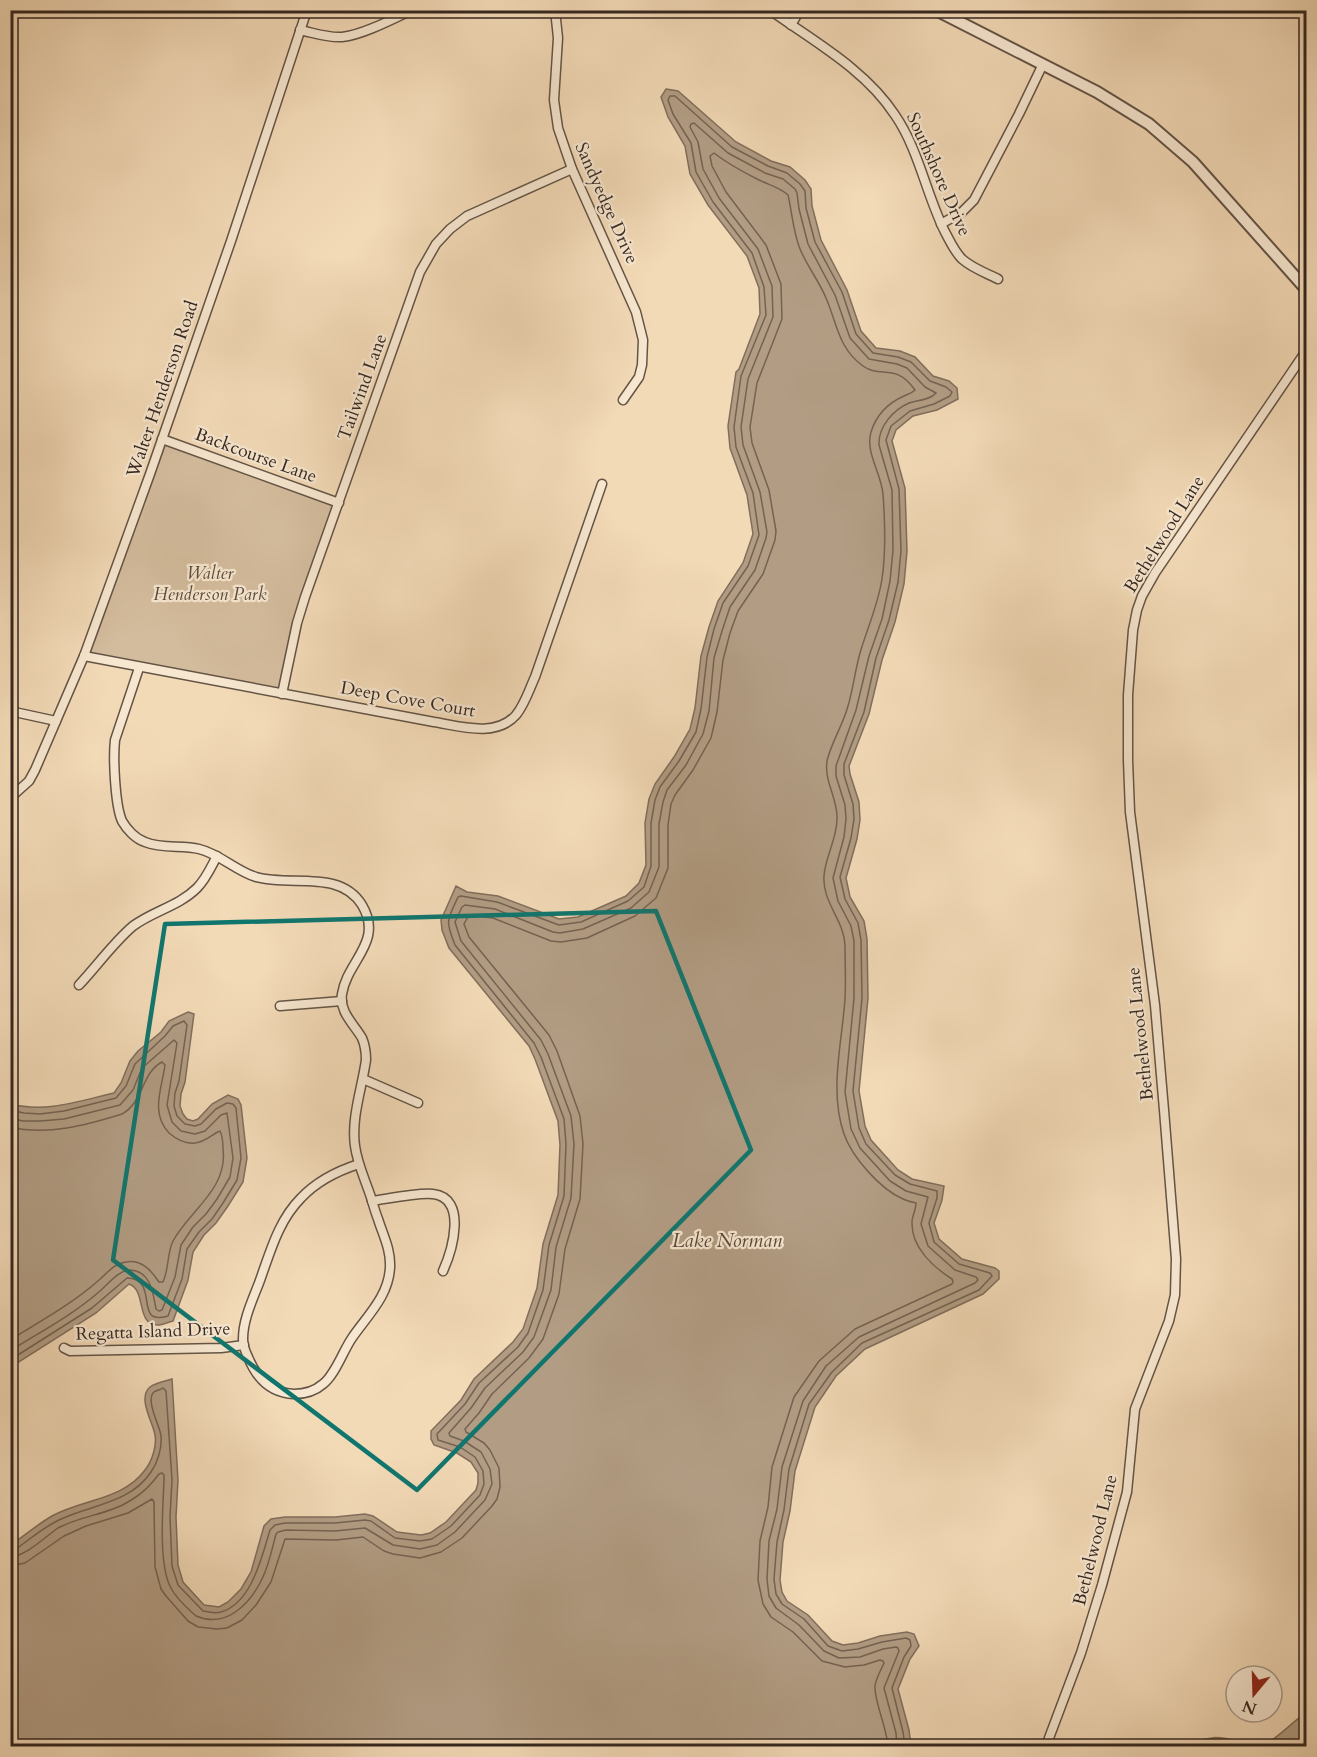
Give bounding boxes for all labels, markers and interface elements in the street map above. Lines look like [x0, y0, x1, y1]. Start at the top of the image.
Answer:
street label: Southshore Drive [900, 108, 977, 240]
street label: Sandyedge Drive [569, 139, 645, 268]
street label: Walter Henderson Road [120, 297, 205, 482]
street label: Tailwind Lane [332, 330, 393, 444]
street label: Backcourse Lane [191, 422, 320, 489]
street label: Bethelwood Lane [1118, 471, 1211, 598]
park label: Walter Henderson Park [153, 561, 267, 607]
street label: Deep Cove Court [338, 675, 478, 724]
street label: Bethelwood Lane [1121, 966, 1160, 1102]
water label: Lake Norman [672, 1227, 782, 1254]
street label: Regatta Island Drive [75, 1316, 231, 1347]
street label: Bethelwood Lane [1067, 1472, 1124, 1608]
north arrow [1224, 1664, 1284, 1724]
text: N [1239, 1695, 1260, 1720]

